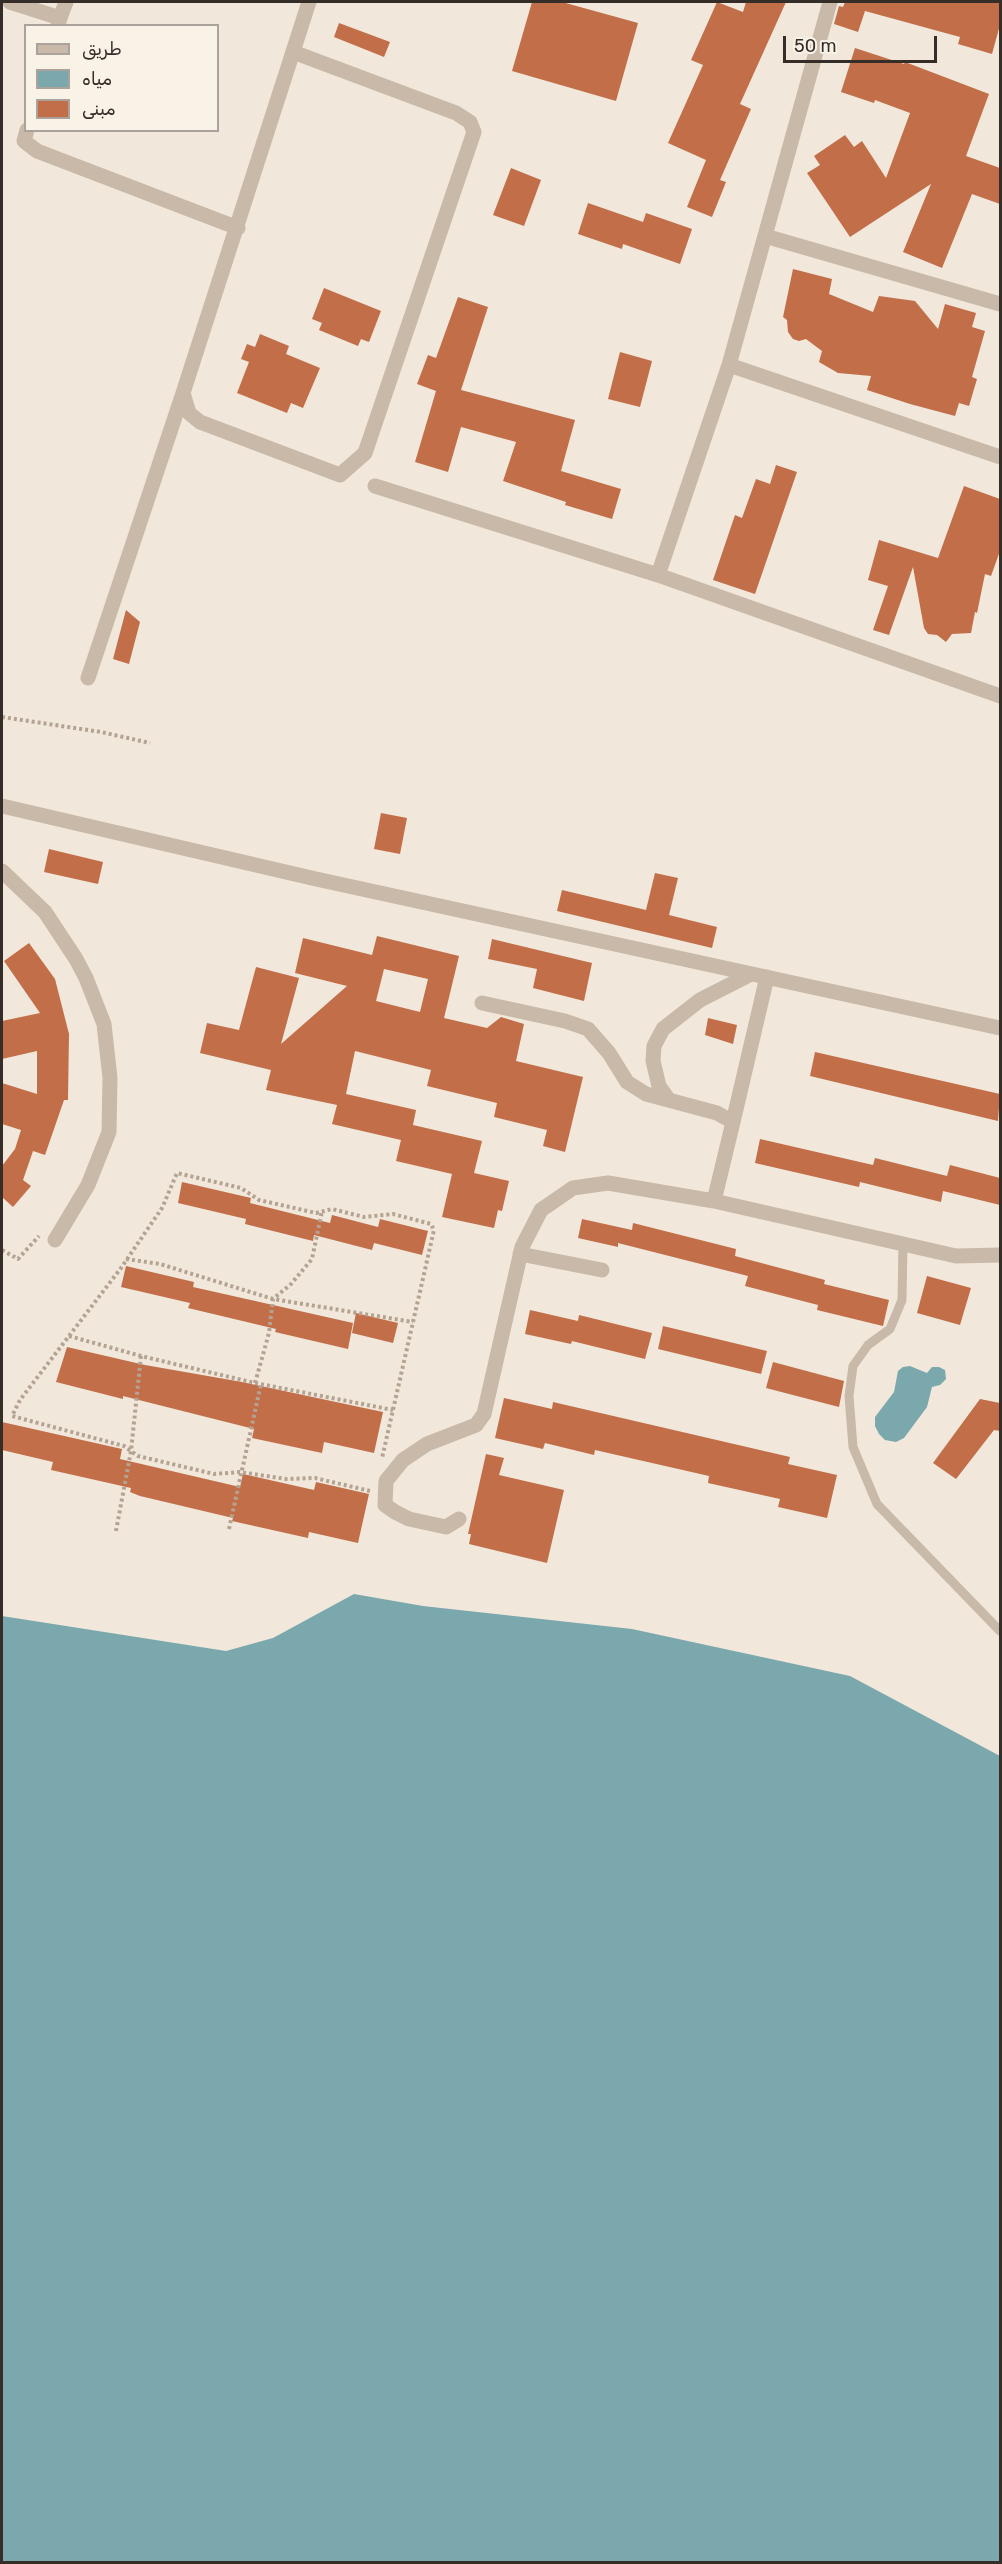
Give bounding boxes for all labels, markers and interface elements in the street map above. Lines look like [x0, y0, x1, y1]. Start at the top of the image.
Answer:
legend [24, 24, 219, 132]
scale bar [786, 24, 940, 62]
text: 50 m [794, 35, 837, 57]
text: طريق [82, 38, 122, 60]
text: مياه [82, 68, 112, 90]
text: مبنى [82, 98, 116, 120]

